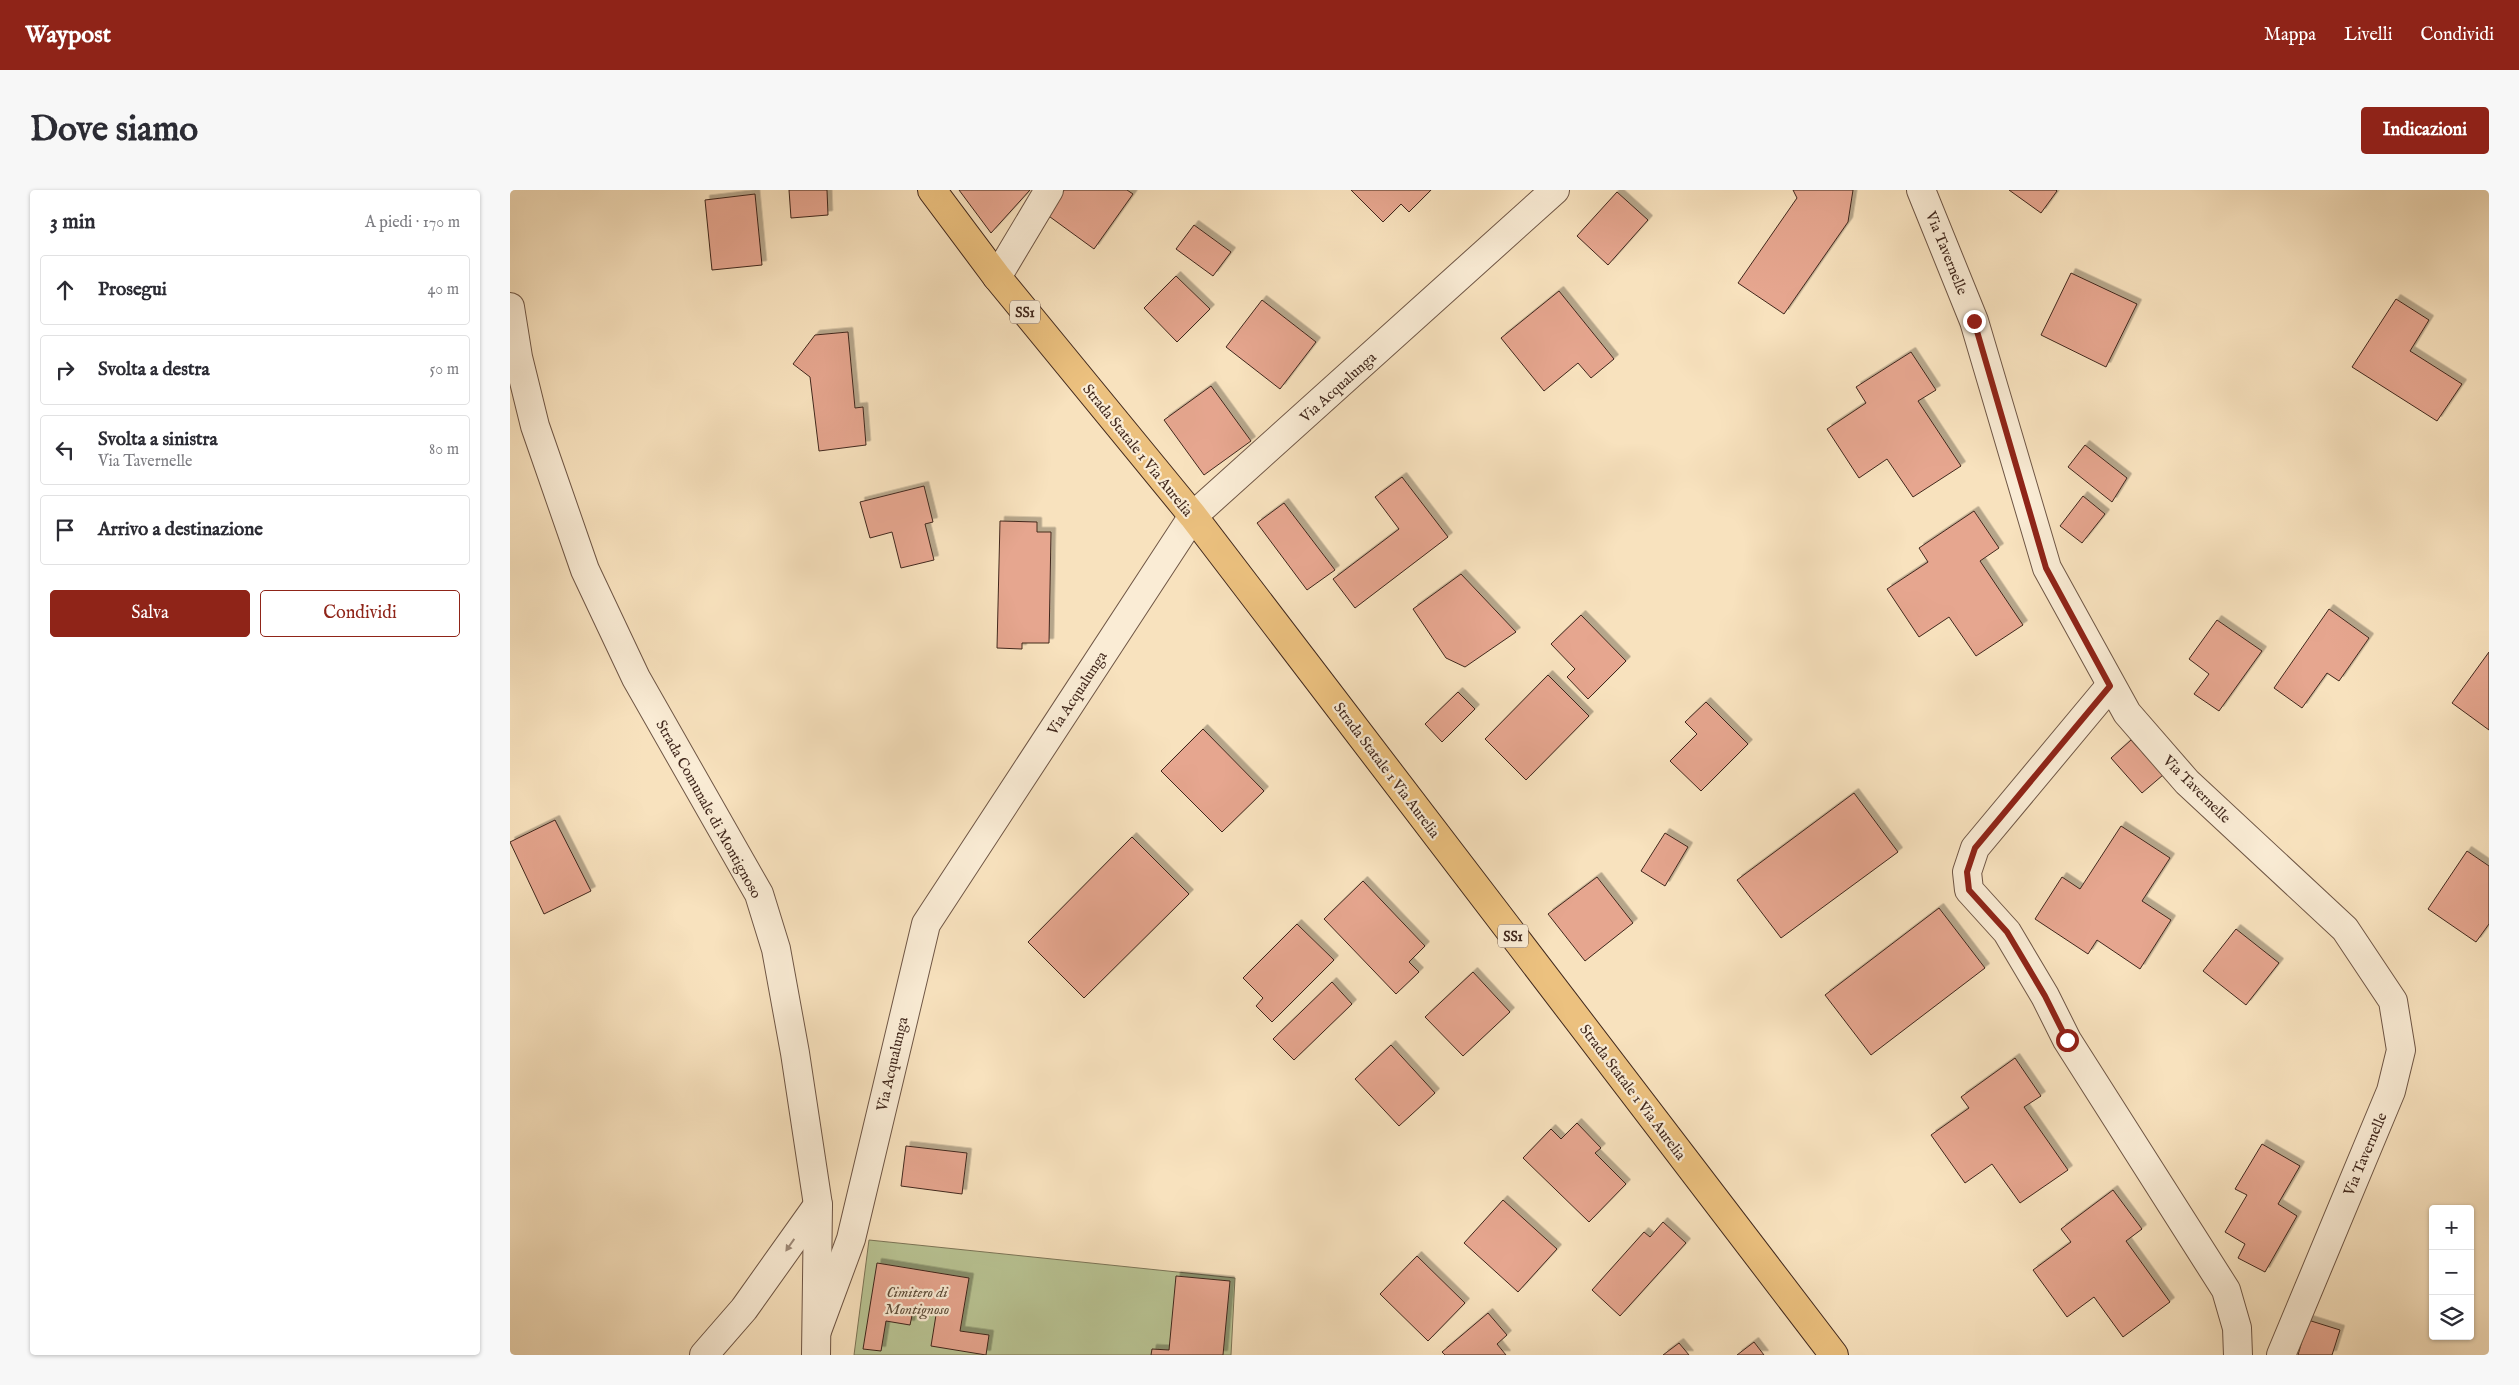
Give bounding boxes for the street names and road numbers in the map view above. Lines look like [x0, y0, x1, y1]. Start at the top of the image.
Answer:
street label: Via Tavernelle [1921, 208, 1972, 298]
road number: SS1 [1010, 300, 1040, 324]
street label: Via Acqualunga [1295, 348, 1381, 427]
street label: Strada Statale 1 Via Aurelia [1078, 380, 1197, 521]
street label: Via Acqualunga [1043, 647, 1112, 740]
street label: Strada Statale 1 Via Aurelia [1329, 699, 1444, 842]
street label: Strada Comunale di Montignoso [651, 717, 766, 902]
street label: Via Tavernelle [2158, 751, 2235, 827]
road number: SS1 [1498, 924, 1528, 948]
street label: Via Acqualunga [872, 1015, 913, 1114]
street label: Strada Statale 1 Via Aurelia [1575, 1021, 1690, 1164]
street label: Via Tavernelle [2339, 1110, 2392, 1200]

